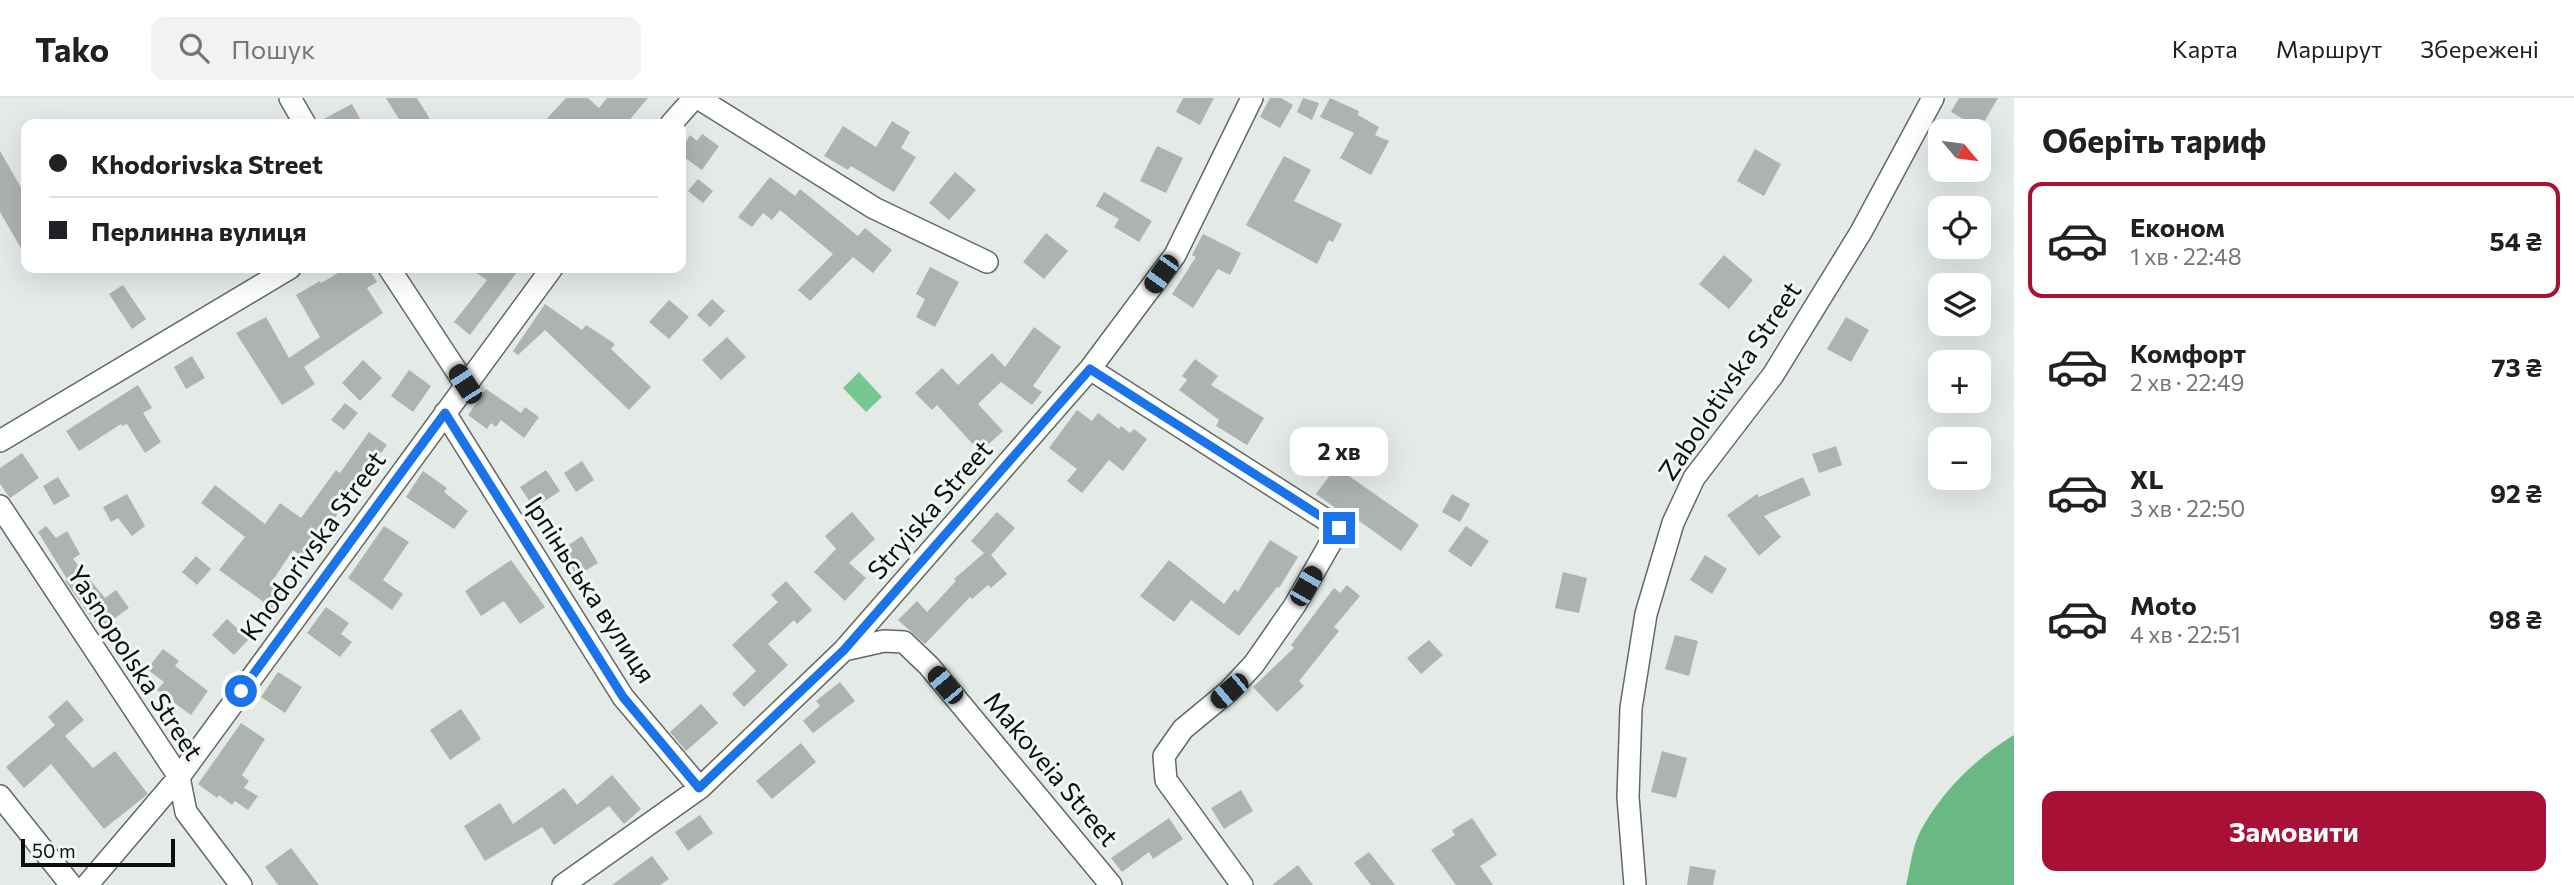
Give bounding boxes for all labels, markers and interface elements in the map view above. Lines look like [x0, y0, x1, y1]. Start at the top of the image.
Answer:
search box [151, 17, 641, 80]
text: Tako [35, 28, 109, 69]
icon: search [175, 29, 213, 67]
text: Пошук [231, 33, 315, 64]
text: Карта [2172, 34, 2238, 63]
text: Маршрут [2276, 34, 2382, 63]
text: Збережені [2420, 34, 2539, 63]
north arrow [1928, 119, 1992, 182]
map controls [1928, 119, 1991, 490]
text: Оберіть тариф [2042, 120, 2266, 160]
text: Khodorivska Street [91, 148, 323, 179]
button: locate [1928, 196, 1991, 259]
icon: car [2046, 209, 2109, 272]
text: Економ [2130, 211, 2225, 242]
text: Перлинна вулиця [91, 215, 307, 246]
text: 54 ₴ [2490, 225, 2542, 256]
text: 1 хв · 22:48 [2130, 242, 2242, 270]
car [1141, 251, 1182, 297]
button: layers [1928, 273, 1991, 336]
street label: Zabolotivska Street [1651, 275, 1807, 485]
icon: car [2046, 335, 2109, 398]
text: Комфорт [2130, 337, 2246, 368]
button: + [1928, 350, 1991, 413]
text: 73 ₴ [2491, 351, 2542, 382]
car [445, 361, 486, 407]
text: 2 хв · 22:49 [2130, 368, 2245, 396]
callout: 2 хв [1290, 426, 1388, 476]
button: − [1928, 427, 1991, 490]
street label: Stryiska Street [860, 433, 998, 585]
text: 2 хв [1317, 437, 1361, 465]
street label: Khodorivska Street [233, 444, 391, 646]
icon: car [2046, 461, 2109, 524]
text: XL [2130, 463, 2164, 494]
text: 92 ₴ [2490, 477, 2542, 508]
street label: Ірпіньська вулиця [520, 490, 663, 688]
text: 3 хв · 22:50 [2130, 494, 2245, 522]
route end [1323, 512, 1355, 544]
street label: Yasnopolska Street [62, 559, 211, 765]
car [1287, 563, 1326, 609]
icon: car [2046, 587, 2109, 650]
text: Moto [2130, 589, 2197, 620]
text: 98 ₴ [2489, 603, 2542, 634]
text: 4 хв · 22:51 [2130, 620, 2241, 648]
car [924, 662, 967, 708]
car [1207, 669, 1252, 713]
route start [225, 675, 257, 707]
street label: Makoveia Street [979, 684, 1126, 852]
button: Замовити [2042, 791, 2546, 871]
scale bar [21, 836, 175, 868]
text: 50 m [32, 839, 76, 862]

